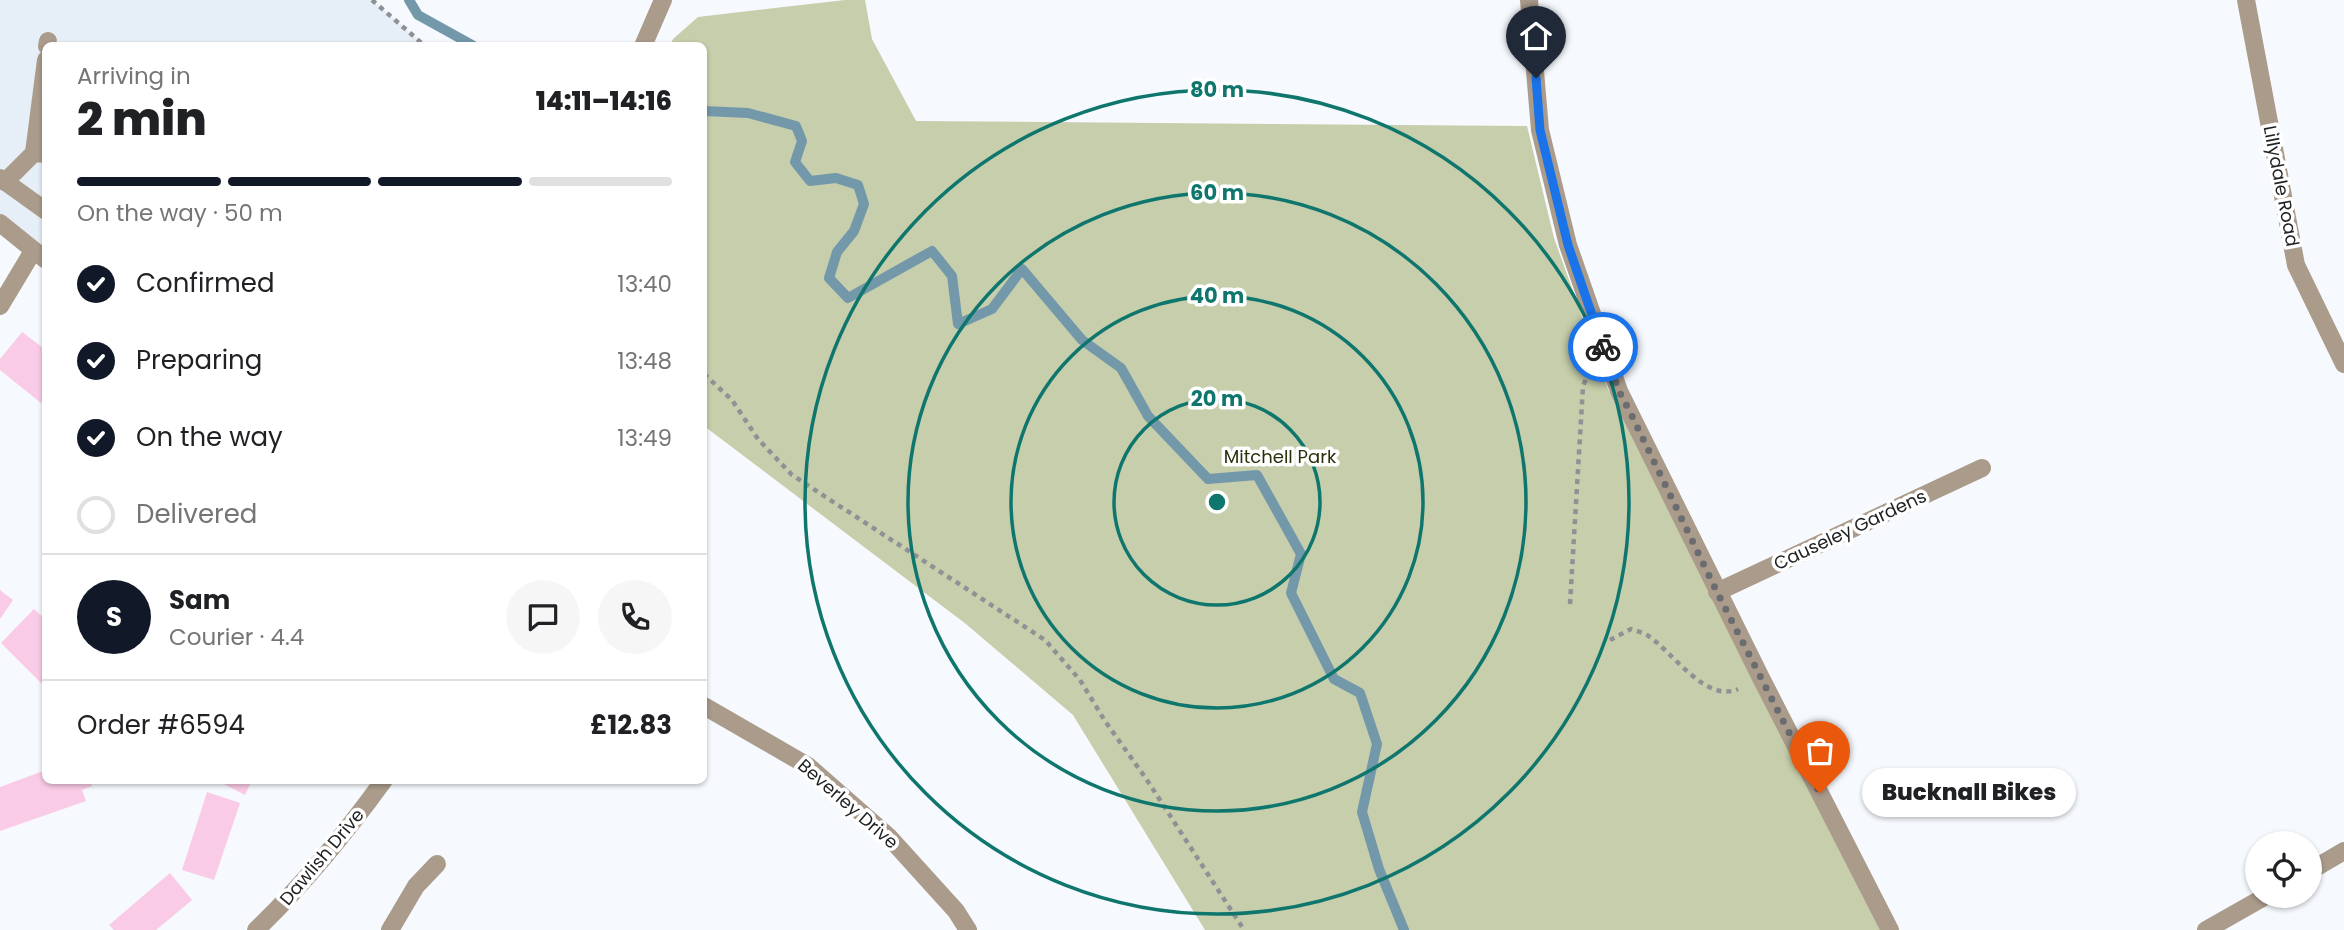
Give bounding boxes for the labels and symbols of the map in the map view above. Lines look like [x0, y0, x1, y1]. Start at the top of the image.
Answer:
pin [1506, 6, 1566, 78]
text: 80 m [1190, 75, 1244, 104]
street label: Lillydale Road [2258, 123, 2305, 249]
text: 60 m [1190, 178, 1244, 207]
text: 40 m [1190, 281, 1244, 310]
courier [1568, 312, 1638, 382]
text: 20 m [1191, 384, 1243, 413]
park label: Mitchell Park [1224, 444, 1337, 469]
street label: Causeley Gardens [1769, 483, 1930, 576]
centre of rings [1205, 490, 1229, 514]
pin [1790, 721, 1850, 793]
street label: Beverley Drive [793, 753, 904, 854]
callout: Bucknall Bikes [1862, 768, 2076, 818]
street label: Dawlish Drive [274, 803, 370, 910]

